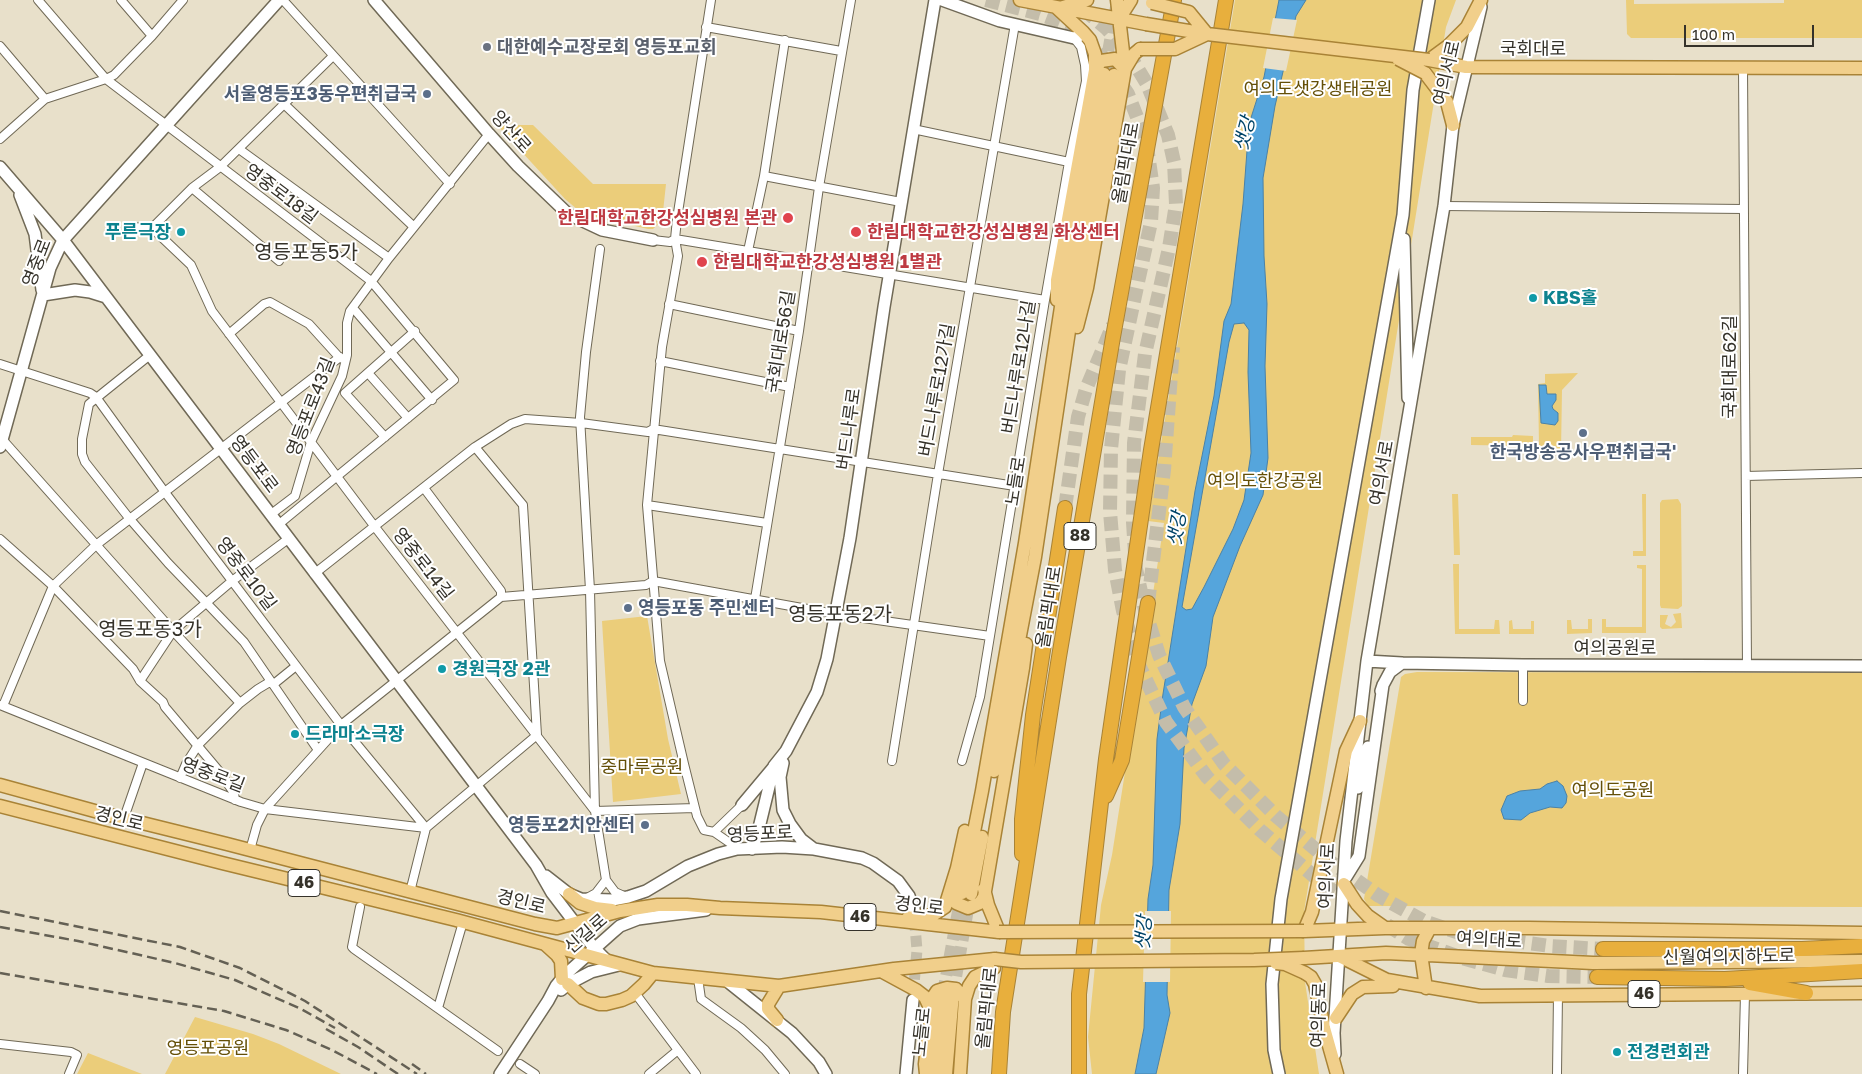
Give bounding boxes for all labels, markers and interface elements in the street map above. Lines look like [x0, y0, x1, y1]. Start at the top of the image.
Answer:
scale bar [1687, 15, 1817, 47]
text: 100 m [1692, 25, 1735, 43]
place label: 대한예수교장로회 영등포교회 [497, 36, 717, 58]
street label: 여의서로 [1429, 38, 1465, 108]
street label: 국회대로 [1500, 38, 1566, 60]
marker: 대한예수교장로회 영등포교회 [481, 41, 493, 53]
park label: 여의도샛강생태공원 [1243, 78, 1393, 100]
place label: 서울영등포3동우편취급국 [224, 83, 417, 105]
marker: 서울영등포3동우편취급국 [421, 88, 433, 100]
street label: 양산로 [486, 106, 536, 158]
water label: 샛강 [1230, 114, 1260, 154]
street label: 올림픽대로 [1108, 120, 1144, 206]
street label: 영중로18길 [240, 160, 322, 228]
place label: 한림대학교한강성심병원 본관 [557, 207, 777, 229]
marker: 한림대학교한강성심병원 본관 [781, 211, 795, 225]
place label: 푸른극장 [105, 221, 171, 243]
place label: 한림대학교한강성심병원 화상센터 [867, 221, 1120, 243]
marker: 한림대학교한강성심병원 화상센터 [849, 225, 863, 239]
marker: 푸른극장 [175, 226, 187, 238]
street label: 영중로 [18, 236, 56, 290]
district label: 영등포동5가 [254, 241, 358, 265]
place label: 한림대학교한강성심병원 1별관 [713, 251, 942, 273]
marker: 한림대학교한강성심병원 1별관 [695, 255, 709, 269]
place label: KBS홀 [1543, 287, 1597, 309]
street label: 국회대로56길 [762, 289, 800, 395]
marker: KBS홀 [1527, 292, 1539, 304]
street label: 버드나루로12나길 [998, 299, 1040, 435]
street label: 국회대로62길 [1719, 315, 1741, 419]
street label: 버드나루로12가길 [915, 322, 959, 458]
street label: 영등포로43길 [282, 354, 340, 460]
street label: 버드나루로 [833, 386, 865, 472]
marker: 한국방송공사우편취급국' [1577, 427, 1589, 439]
street label: 영등포로 [225, 431, 283, 497]
street label: 여의서로 [1366, 439, 1398, 507]
place label: 한국방송공사우편취급국' [1490, 441, 1676, 463]
street label: 노들로 [1001, 455, 1031, 507]
park label: 여의도한강공원 [1207, 470, 1323, 492]
water label: 샛강 [1163, 510, 1191, 548]
road number: 88 [1064, 522, 1096, 550]
street label: 영중로14길 [388, 523, 458, 605]
street label: 영중로10길 [211, 533, 281, 615]
street label: 올림픽대로 [1032, 564, 1066, 650]
place label: 영등포동 주민센터 [638, 597, 775, 619]
marker: 영등포동 주민센터 [622, 602, 634, 614]
district label: 영등포동2가 [788, 603, 892, 627]
district label: 영등포동3가 [98, 618, 202, 642]
street label: 여의공원로 [1574, 637, 1656, 659]
place label: 경원극장 2관 [452, 658, 550, 680]
marker: 경원극장 2관 [436, 663, 448, 675]
place label: 드라마소극장 [305, 723, 404, 745]
marker: 드라마소극장 [289, 728, 301, 740]
street label: 영중로길 [178, 753, 248, 797]
park label: 중마루공원 [601, 756, 683, 778]
park label: 여의도공원 [1572, 779, 1654, 801]
street label: 경인로 [92, 803, 146, 835]
place label: 영등포2치안센터 [508, 814, 635, 836]
marker: 영등포2치안센터 [639, 819, 651, 831]
street label: 영등포로 [726, 821, 794, 847]
street label: 여의서로 [1314, 842, 1340, 910]
road number: 46 [288, 870, 320, 896]
street label: 경인로 [494, 886, 548, 918]
street label: 경인로 [893, 892, 945, 920]
road number: 46 [844, 904, 876, 930]
street label: 신길로 [560, 910, 612, 958]
water label: 샛강 [1131, 915, 1157, 951]
street label: 여의대로 [1455, 927, 1523, 953]
street label: 신월여의지하도로 [1663, 945, 1795, 969]
street label: 올림픽대로 [972, 966, 1002, 1050]
road number: 46 [1628, 981, 1660, 1008]
street label: 여의동로 [1307, 982, 1331, 1048]
street label: 노들로 [909, 1006, 935, 1058]
park label: 영등포공원 [167, 1037, 249, 1059]
place label: 전경련회관 [1627, 1041, 1710, 1063]
marker: 전경련회관 [1611, 1046, 1623, 1058]

